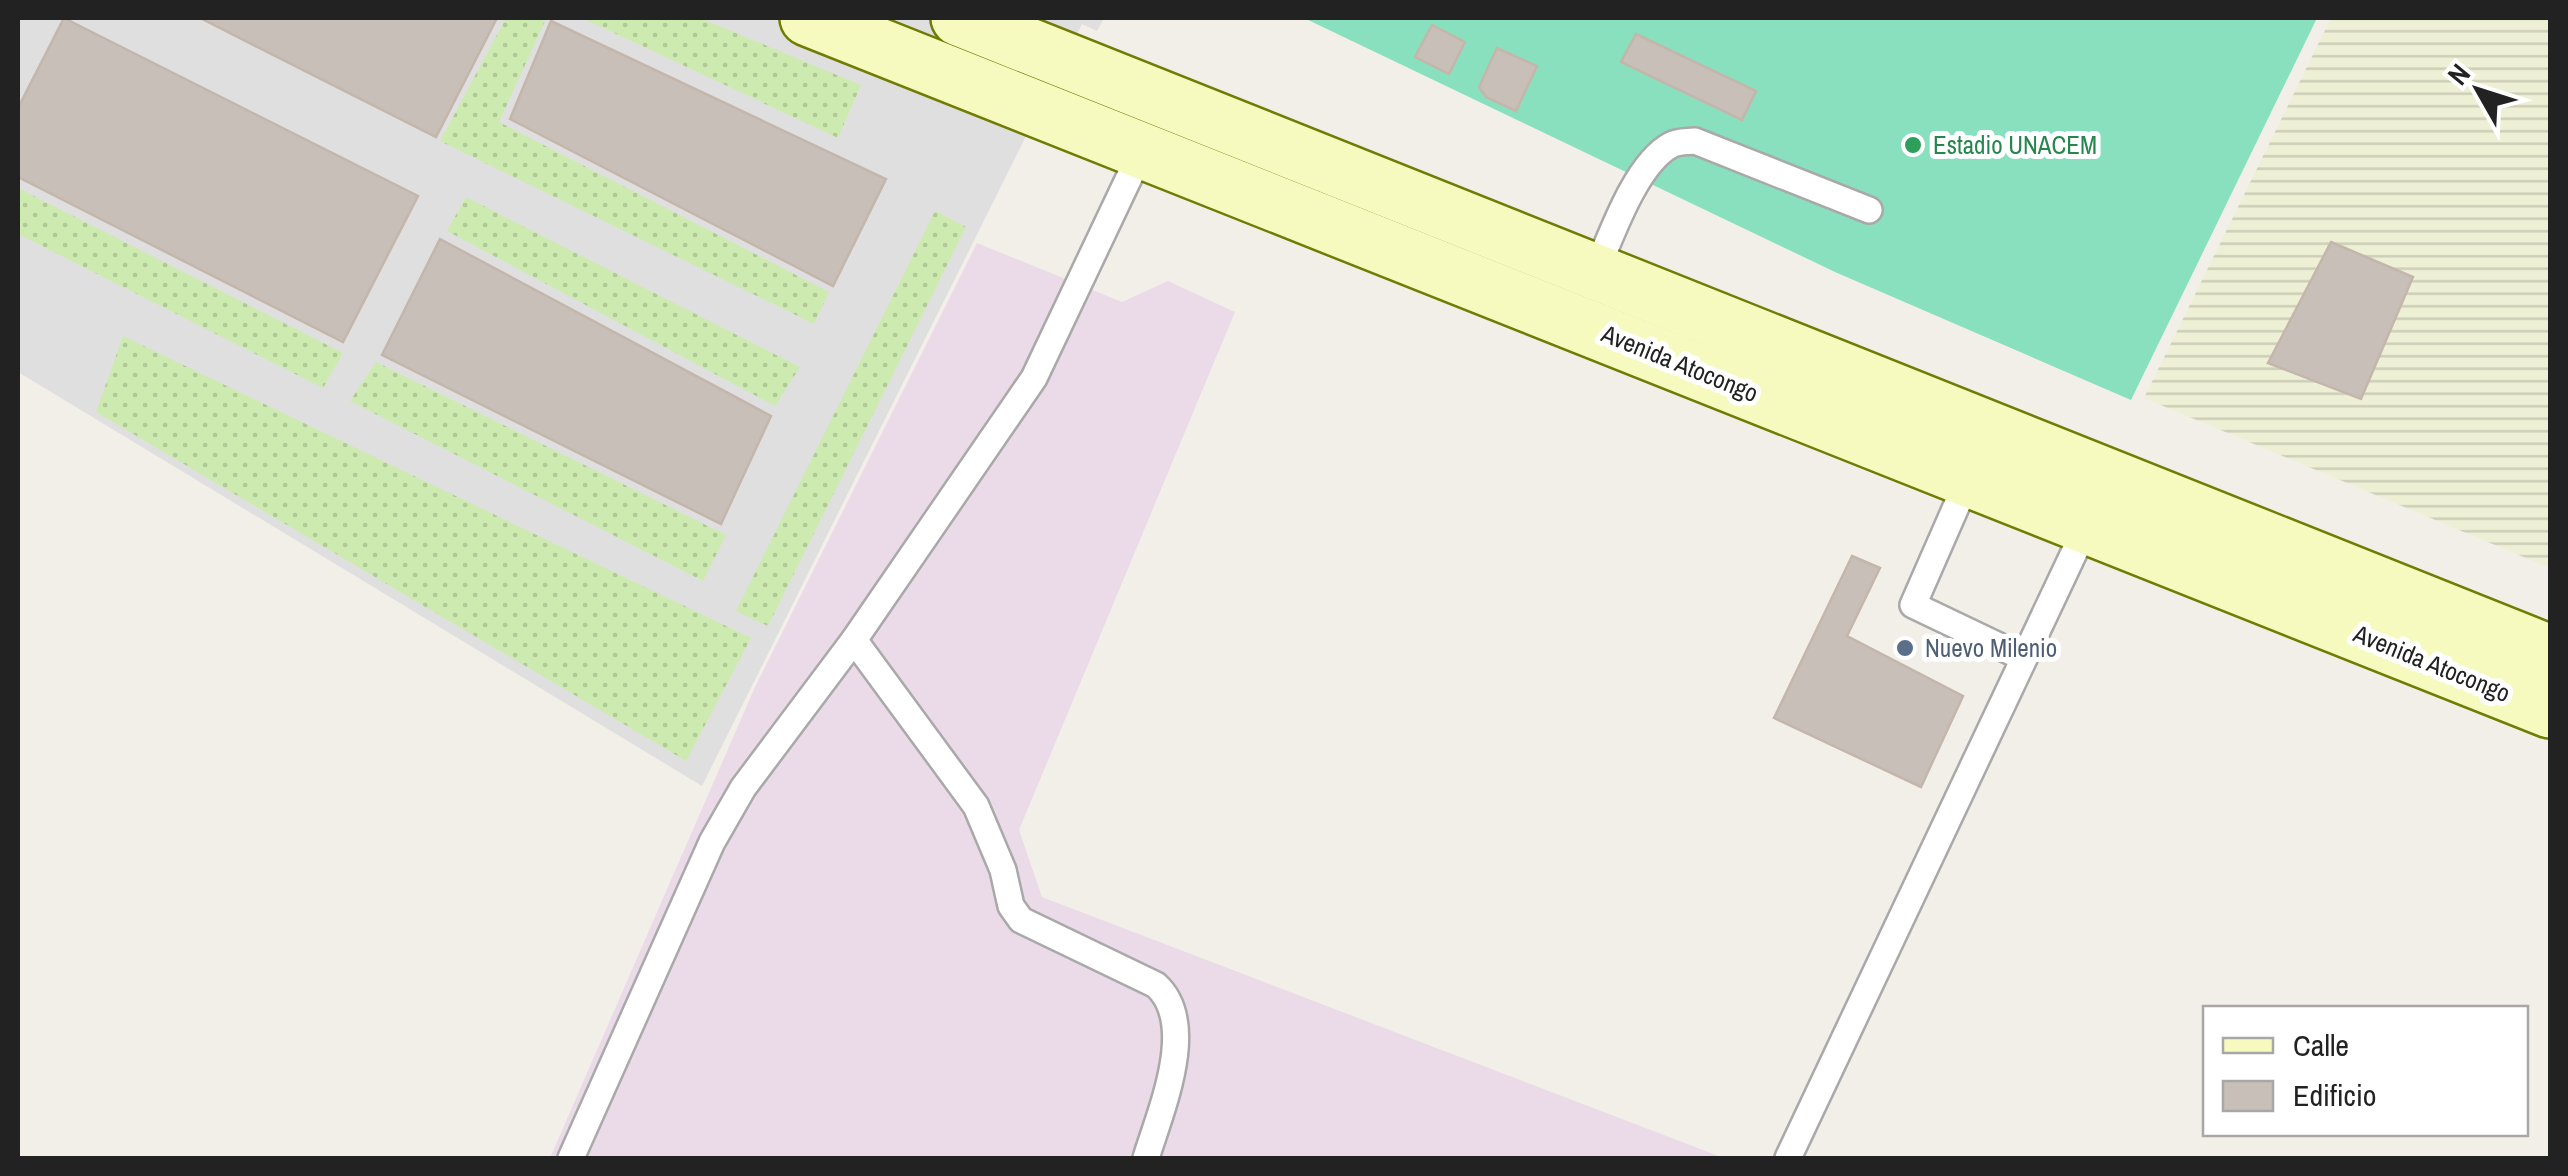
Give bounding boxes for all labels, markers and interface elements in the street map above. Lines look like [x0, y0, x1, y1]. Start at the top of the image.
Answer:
north arrow [2428, 40, 2528, 140]
text: N [2439, 56, 2479, 93]
place label: Estadio UNACEM [1933, 128, 2097, 162]
marker: Estadio UNACEM [1902, 134, 1924, 156]
street label: Avenida Atocongo [1596, 316, 1763, 410]
street label: Avenida Atocongo [2348, 616, 2515, 710]
place label: Nuevo Milenio [1925, 631, 2057, 665]
marker: Nuevo Milenio [1894, 637, 1916, 659]
legend [2203, 1006, 2528, 1136]
text: Calle [2293, 1025, 2349, 1065]
text: Edificio [2293, 1075, 2376, 1115]

